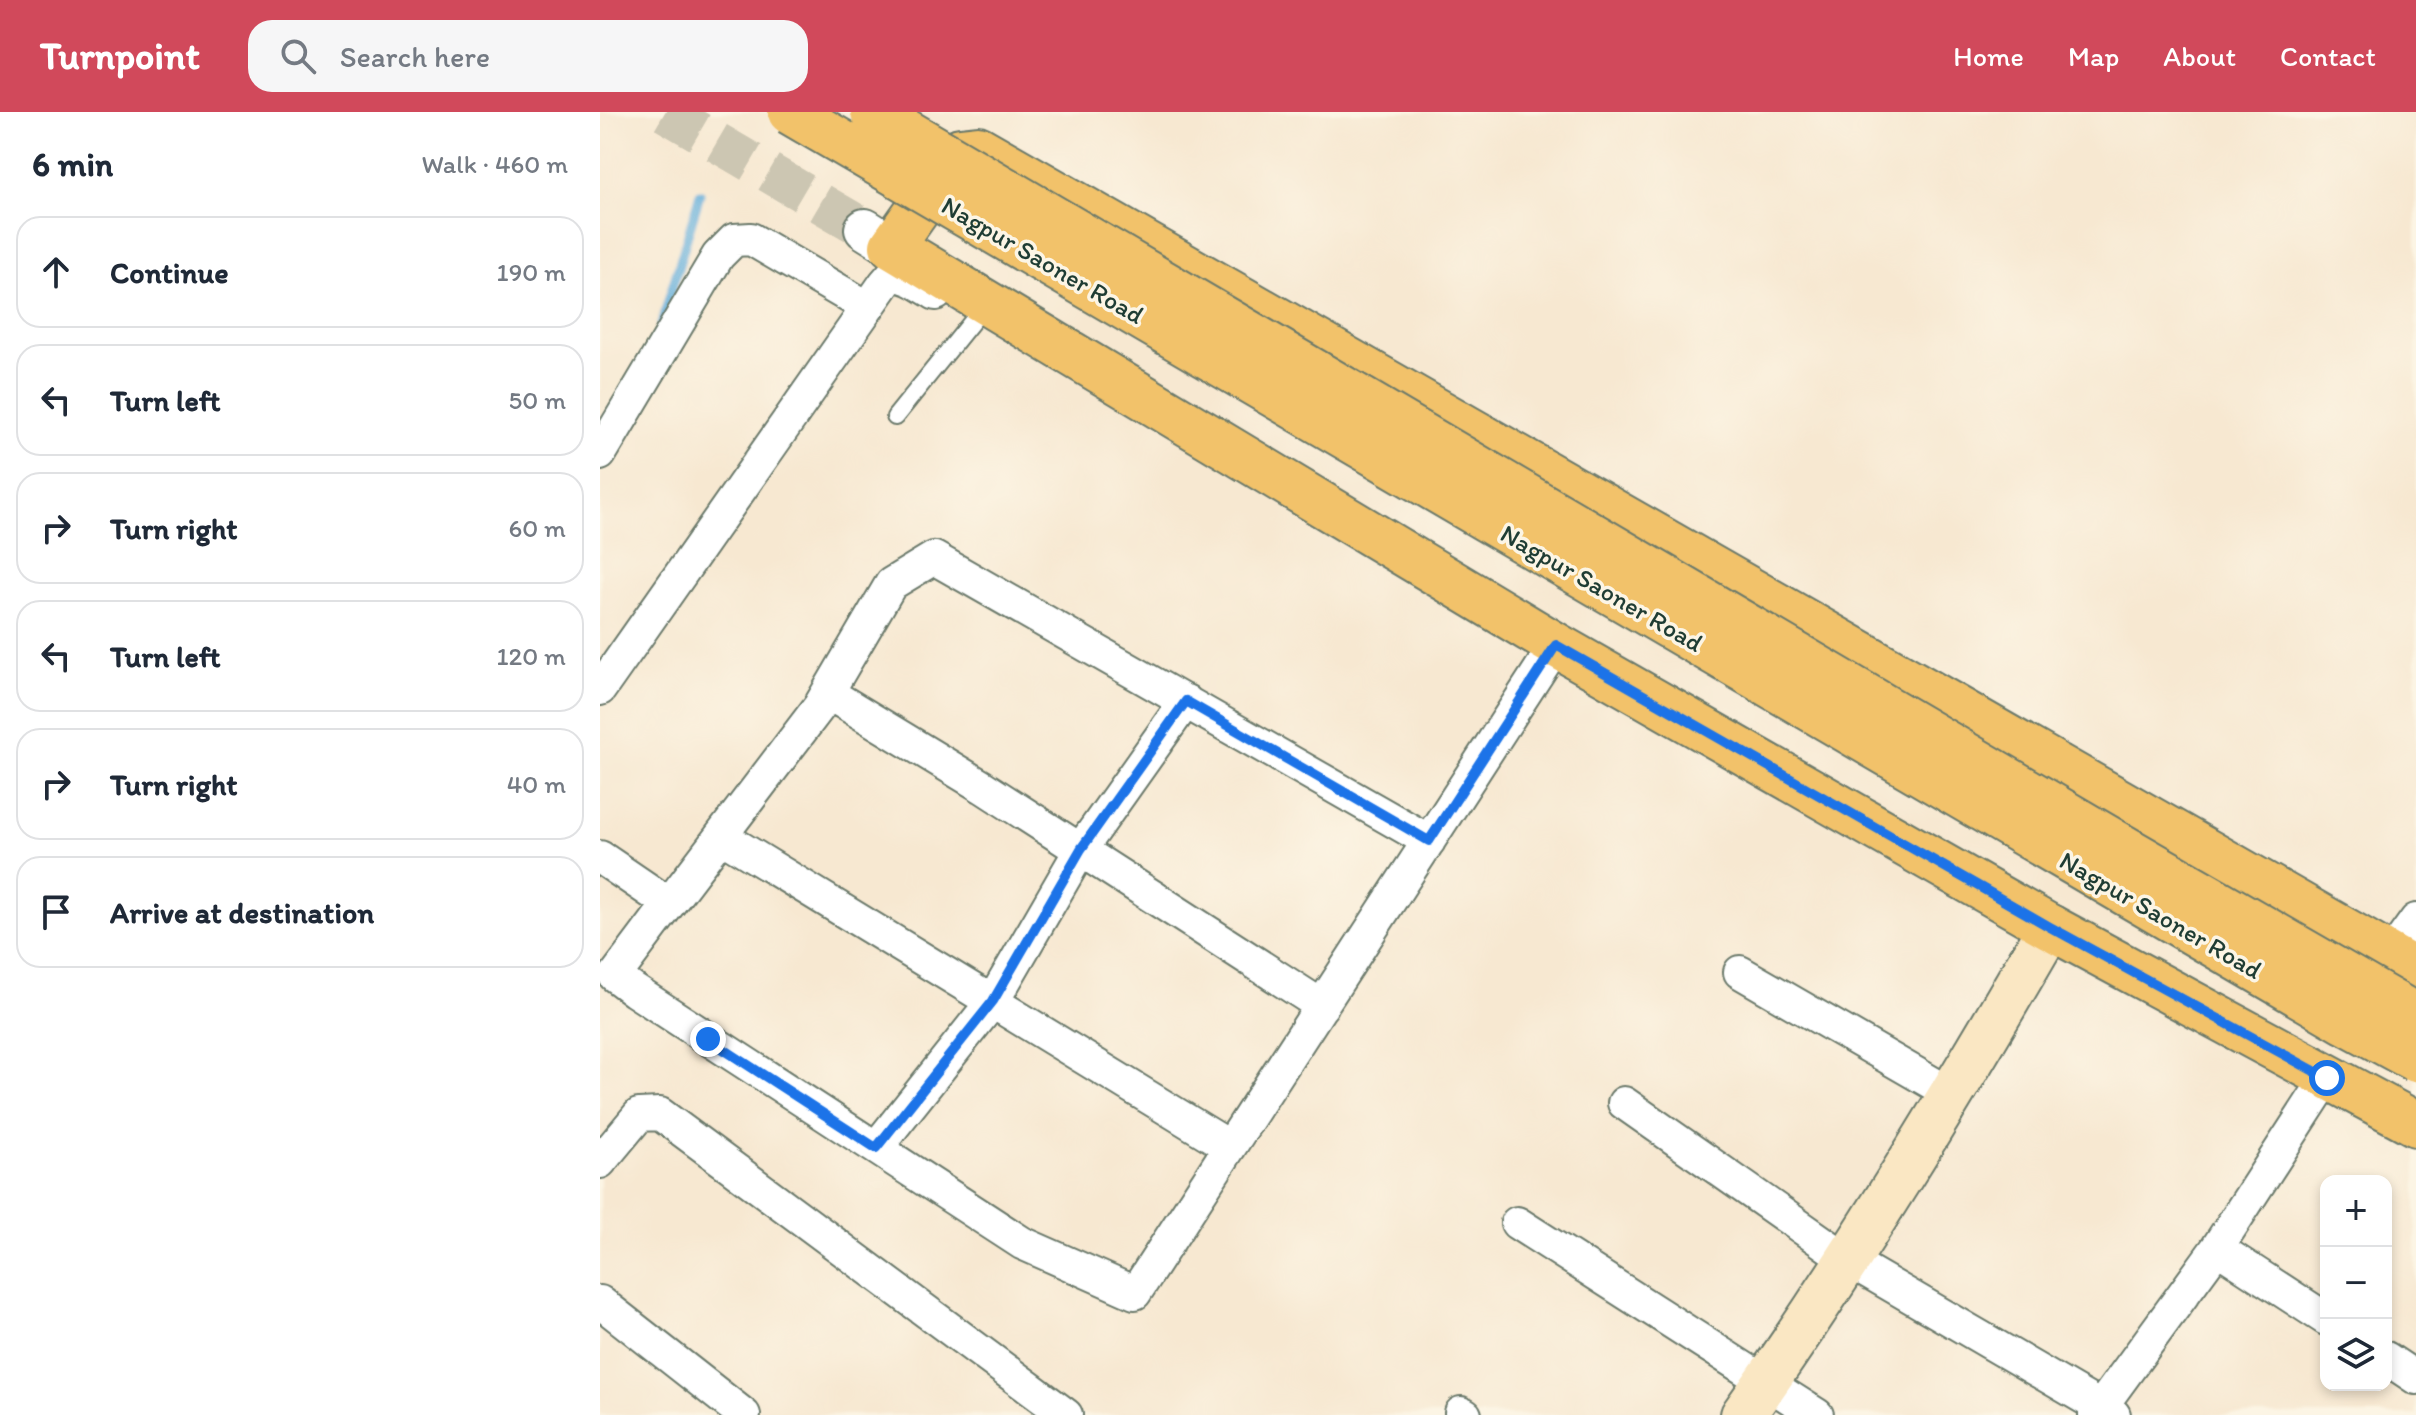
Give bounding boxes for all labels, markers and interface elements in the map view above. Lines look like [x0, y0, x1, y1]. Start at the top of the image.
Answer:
search box [248, 20, 808, 92]
text: Turnpoint [40, 33, 200, 79]
icon: search [276, 34, 320, 78]
text: Search here [340, 38, 490, 75]
text: Home [1953, 39, 2024, 73]
text: Map [2068, 39, 2119, 73]
text: About [2163, 39, 2236, 73]
text: Contact [2280, 39, 2376, 73]
text: 6 min [32, 144, 113, 185]
text: Walk · 460 m [421, 148, 568, 180]
street label: Nagpur Saoner Road [936, 189, 1150, 331]
icon: ahead [34, 250, 78, 294]
text: Continue [110, 254, 229, 291]
text: 190 m [497, 256, 566, 288]
icon: left [34, 378, 78, 422]
text: Turn left [110, 382, 221, 419]
text: 50 m [509, 384, 566, 416]
icon: right [34, 506, 78, 550]
text: Turn right [110, 510, 238, 547]
text: 60 m [509, 512, 566, 544]
street label: Nagpur Saoner Road [1495, 517, 1709, 659]
icon: left [34, 634, 78, 678]
text: Turn left [110, 638, 221, 675]
text: 120 m [497, 640, 566, 672]
icon: right [34, 762, 78, 806]
text: Turn right [110, 766, 238, 803]
text: 40 m [507, 768, 566, 800]
street label: Nagpur Saoner Road [2054, 844, 2268, 986]
icon: arrive [34, 890, 78, 934]
text: Arrive at destination [110, 894, 374, 931]
route end [690, 1021, 726, 1057]
route start [2309, 1060, 2345, 1096]
map controls [2320, 1175, 2392, 1391]
button: + [2320, 1175, 2392, 1247]
button: − [2320, 1247, 2392, 1319]
button: layers [2320, 1319, 2392, 1391]

